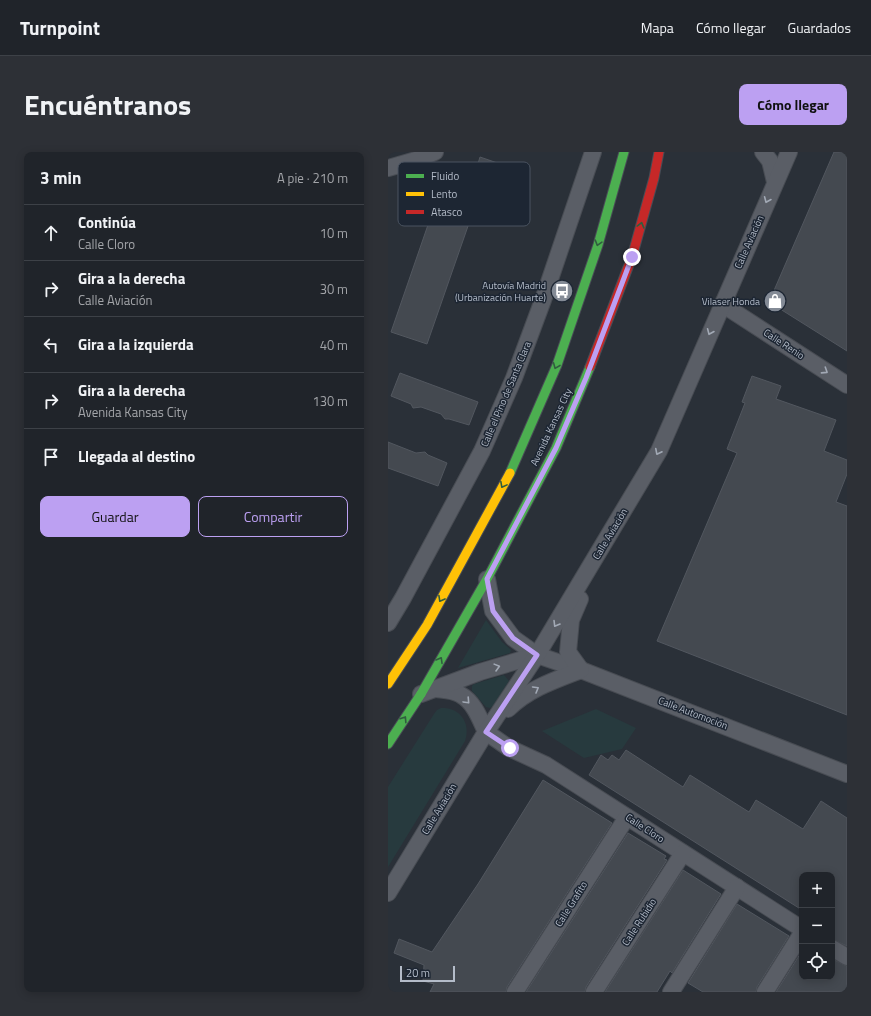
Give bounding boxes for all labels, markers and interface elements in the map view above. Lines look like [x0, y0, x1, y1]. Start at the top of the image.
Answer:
text: Turnpoint [20, 13, 100, 42]
text: Mapa [641, 17, 674, 38]
text: Cómo llegar [696, 17, 766, 38]
text: Guardados [788, 17, 851, 38]
text: Encuéntranos [24, 83, 191, 126]
button: Cómo llegar [739, 84, 847, 125]
legend [398, 162, 530, 226]
text: 3 min [40, 165, 81, 191]
text: A pie · 210 m [277, 168, 348, 188]
text: Fluido [431, 168, 459, 184]
text: Lento [431, 186, 458, 202]
one-way arrow [764, 196, 772, 204]
text: Atasco [431, 204, 463, 220]
text: Continúa [78, 211, 136, 234]
street label: Calle Aviación [730, 213, 768, 271]
icon: ahead [40, 222, 62, 244]
one-way arrow [636, 222, 645, 229]
text: 10 m [320, 223, 348, 243]
text: Calle Cloro [78, 234, 135, 254]
one-way arrow [594, 240, 603, 247]
route end [623, 248, 641, 266]
text: Gira a la derecha [78, 267, 185, 290]
icon: right [40, 278, 62, 300]
place label: Autovía Madrid (Urbanización Huarte) [455, 278, 546, 305]
bus stop icon: Autovía Madrid (Urbanización Huarte) [549, 278, 575, 304]
text: 30 m [320, 279, 348, 299]
shop icon: Vilaser Honda [762, 288, 788, 314]
text: Calle Aviación [78, 290, 153, 310]
place label: Vilaser Honda [702, 294, 760, 309]
street label: Calle Renio [761, 325, 807, 363]
one-way arrow [706, 329, 714, 336]
text: Gira a la izquierda [78, 333, 194, 356]
icon: left [40, 334, 62, 356]
text: 40 m [320, 335, 348, 355]
street label: Calle el Pino de Santa Clara [477, 339, 535, 449]
one-way arrow [553, 362, 561, 370]
one-way arrow [821, 366, 828, 373]
text: Gira a la derecha [78, 379, 185, 402]
street label: Avenida Kansas City [526, 386, 576, 468]
icon: right [40, 390, 62, 412]
text: 130 m [312, 391, 348, 411]
text: Avenida Kansas City [78, 402, 187, 422]
text: Llegada al destino [78, 445, 195, 468]
icon: arrive [40, 446, 62, 468]
one-way arrow [655, 448, 663, 455]
one-way arrow [501, 481, 508, 488]
button: Guardar [40, 496, 190, 537]
button: Compartir [198, 496, 348, 537]
street label: Calle Aviación [589, 506, 631, 562]
one-way arrow [439, 595, 446, 603]
one-way arrow [553, 620, 561, 627]
one-way arrow [436, 657, 443, 664]
one-way arrow [493, 663, 500, 672]
one-way arrow [532, 686, 540, 693]
street label: Calle Automoción [656, 693, 730, 733]
one-way arrow [462, 696, 470, 704]
one-way arrow [399, 716, 407, 723]
route start [501, 739, 519, 757]
street label: Calle Aviación [418, 781, 460, 837]
street label: Calle Cloro [622, 810, 668, 846]
map controls [799, 872, 835, 980]
button: + [799, 872, 835, 908]
street label: Calle Grafito [551, 878, 591, 930]
street label: Calle Rubidio [618, 895, 660, 949]
button: − [799, 908, 835, 944]
button: locate [799, 944, 835, 980]
scale bar [400, 964, 455, 983]
text: 20 m [406, 965, 430, 981]

